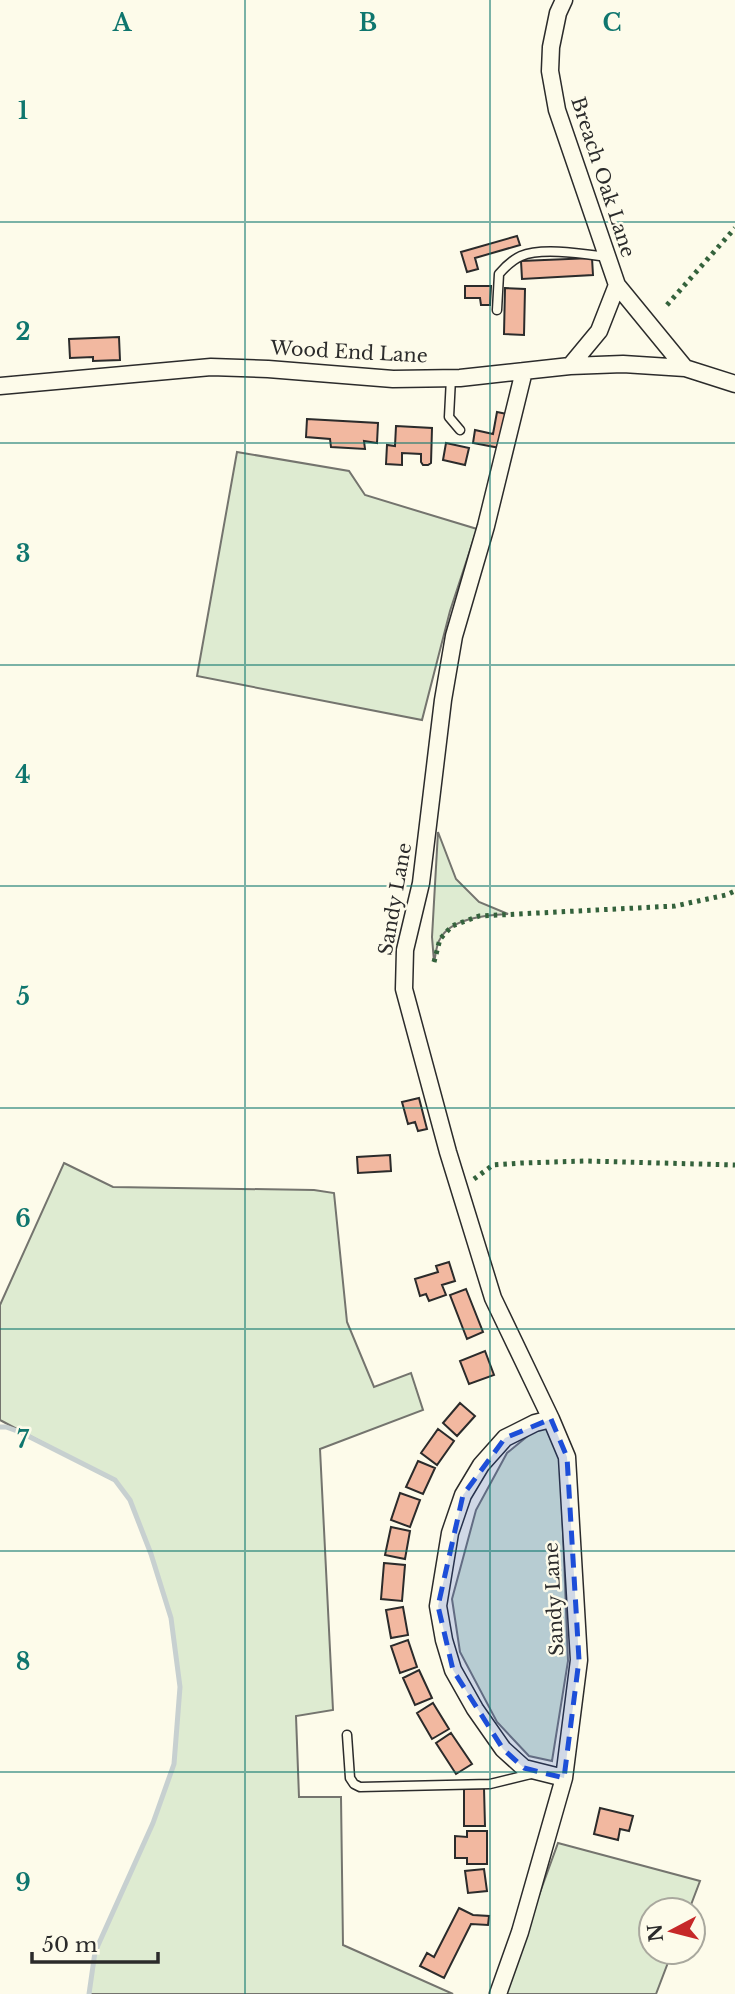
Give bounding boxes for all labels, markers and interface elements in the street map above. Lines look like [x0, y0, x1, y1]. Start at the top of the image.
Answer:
text: A [112, 9, 133, 37]
text: B [359, 9, 377, 37]
text: C [603, 9, 621, 37]
street label: Breach Oak Lane [566, 94, 640, 260]
text: 1 [18, 97, 28, 125]
text: 2 [16, 318, 30, 346]
street label: Wood End Lane [269, 336, 428, 368]
text: 3 [16, 540, 30, 568]
text: 4 [15, 761, 31, 789]
street label: Sandy Lane [374, 841, 416, 957]
text: 5 [16, 983, 30, 1011]
text: 6 [15, 1205, 31, 1233]
text: 7 [17, 1426, 30, 1454]
street label: Sandy Lane [540, 1542, 568, 1656]
text: 8 [16, 1648, 30, 1676]
text: 9 [15, 1869, 31, 1897]
north arrow [637, 1896, 707, 1966]
scale bar [32, 1920, 158, 1964]
text: N [643, 1923, 668, 1943]
text: 50 m [42, 1932, 98, 1958]

